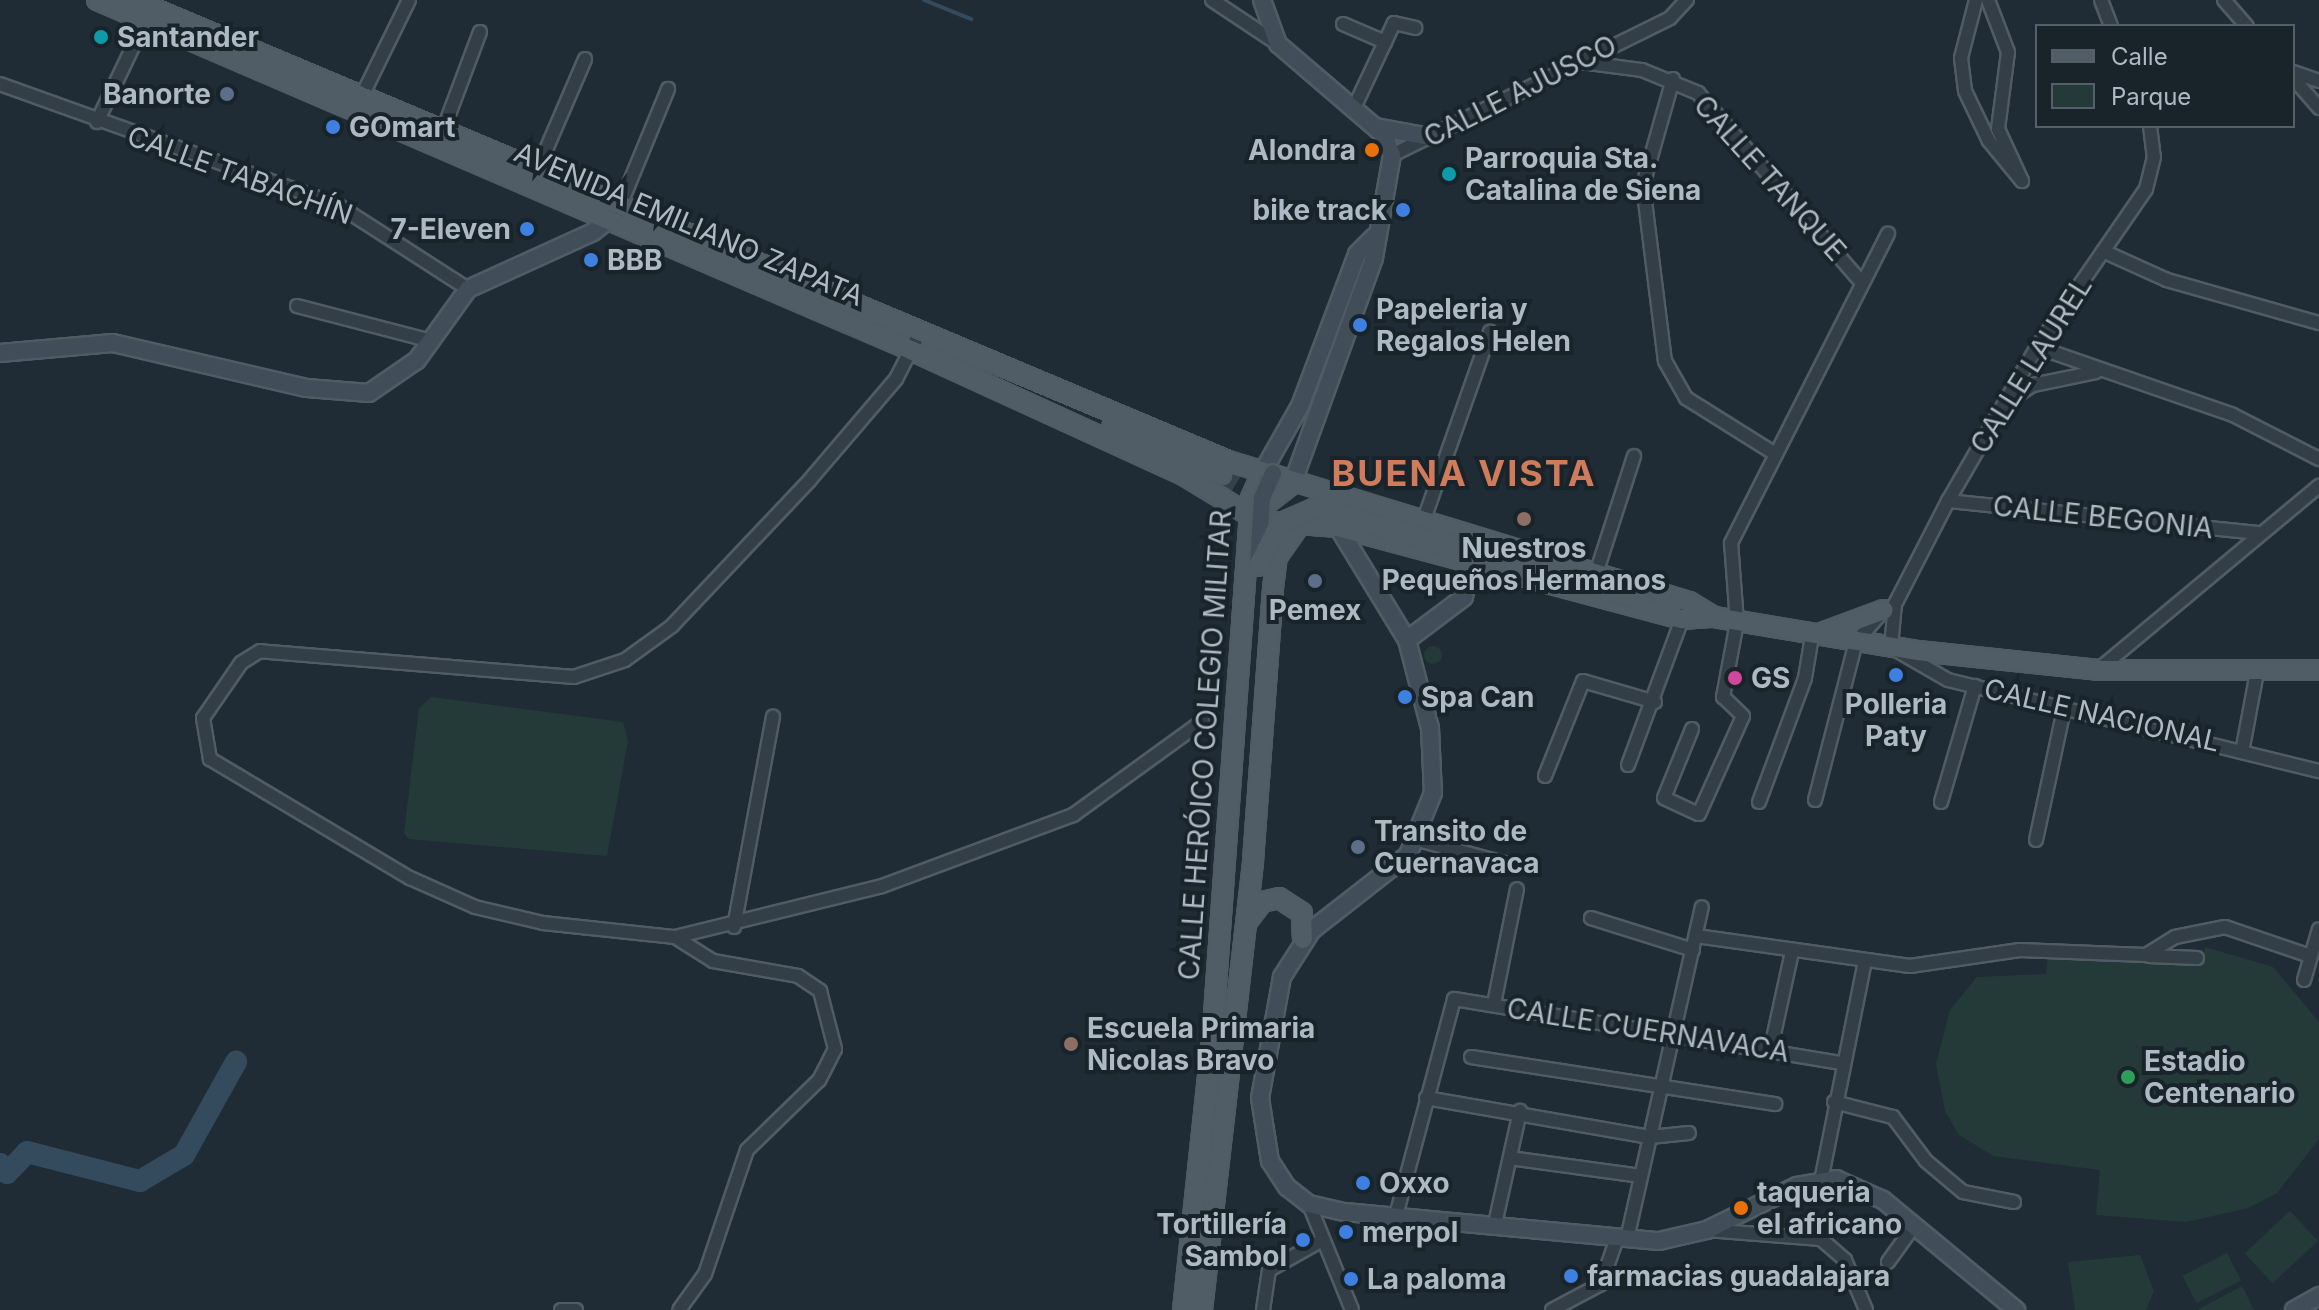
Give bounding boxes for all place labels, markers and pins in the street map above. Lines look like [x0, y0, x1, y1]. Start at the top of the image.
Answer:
place label: Santander [117, 20, 259, 54]
marker: Santander [92, 28, 110, 46]
place label: Banorte [103, 77, 211, 111]
marker: Banorte [218, 85, 236, 103]
place label: GOmart [349, 110, 456, 144]
marker: GOmart [324, 118, 342, 136]
place label: Alondra [1248, 133, 1356, 167]
marker: Alondra [1363, 141, 1381, 159]
place label: Parroquia Sta. Catalina de Siena [1465, 141, 1701, 207]
marker: Parroquia Sta. Catalina de Siena [1440, 165, 1458, 183]
place label: bike track [1253, 193, 1387, 227]
marker: bike track [1394, 201, 1412, 219]
place label: 7-Eleven [390, 212, 511, 246]
marker: 7-Eleven [518, 220, 536, 238]
place label: BBB [607, 243, 663, 277]
marker: BBB [582, 251, 600, 269]
place label: Papeleria y Regalos Helen [1376, 292, 1571, 358]
marker: Papeleria y Regalos Helen [1351, 316, 1369, 334]
marker: Nuestros Pequeños Hermanos [1515, 510, 1533, 528]
place label: Nuestros Pequeños Hermanos [1382, 531, 1666, 597]
marker: Pemex [1306, 572, 1324, 590]
place label: Pemex [1269, 593, 1361, 627]
place label: GS [1751, 661, 1790, 695]
marker: Polleria Paty [1887, 666, 1905, 684]
marker: GS [1726, 669, 1744, 687]
place label: Spa Can [1421, 680, 1535, 714]
place label: Polleria Paty [1845, 687, 1947, 753]
marker: Spa Can [1396, 688, 1414, 706]
place label: Transito de Cuernavaca [1374, 814, 1539, 880]
marker: Transito de Cuernavaca [1349, 838, 1367, 856]
place label: Escuela Primaria Nicolas Bravo [1087, 1011, 1315, 1077]
marker: Escuela Primaria Nicolas Bravo [1062, 1035, 1080, 1053]
place label: Estadio Centenario [2144, 1044, 2296, 1110]
marker: Estadio Centenario [2119, 1068, 2137, 1086]
place label: Oxxo [1379, 1166, 1450, 1200]
marker: Oxxo [1354, 1174, 1372, 1192]
place label: taqueria el africano [1757, 1175, 1902, 1241]
marker: taqueria el africano [1732, 1199, 1750, 1217]
place label: Tortillería Sambol [1156, 1207, 1287, 1273]
place label: merpol [1362, 1215, 1458, 1249]
marker: merpol [1337, 1223, 1355, 1241]
marker: Tortillería Sambol [1294, 1231, 1312, 1249]
place label: farmacias guadalajara [1587, 1259, 1890, 1293]
place label: La paloma [1367, 1262, 1506, 1296]
marker: farmacias guadalajara [1562, 1267, 1580, 1285]
marker: La paloma [1342, 1270, 1360, 1288]

